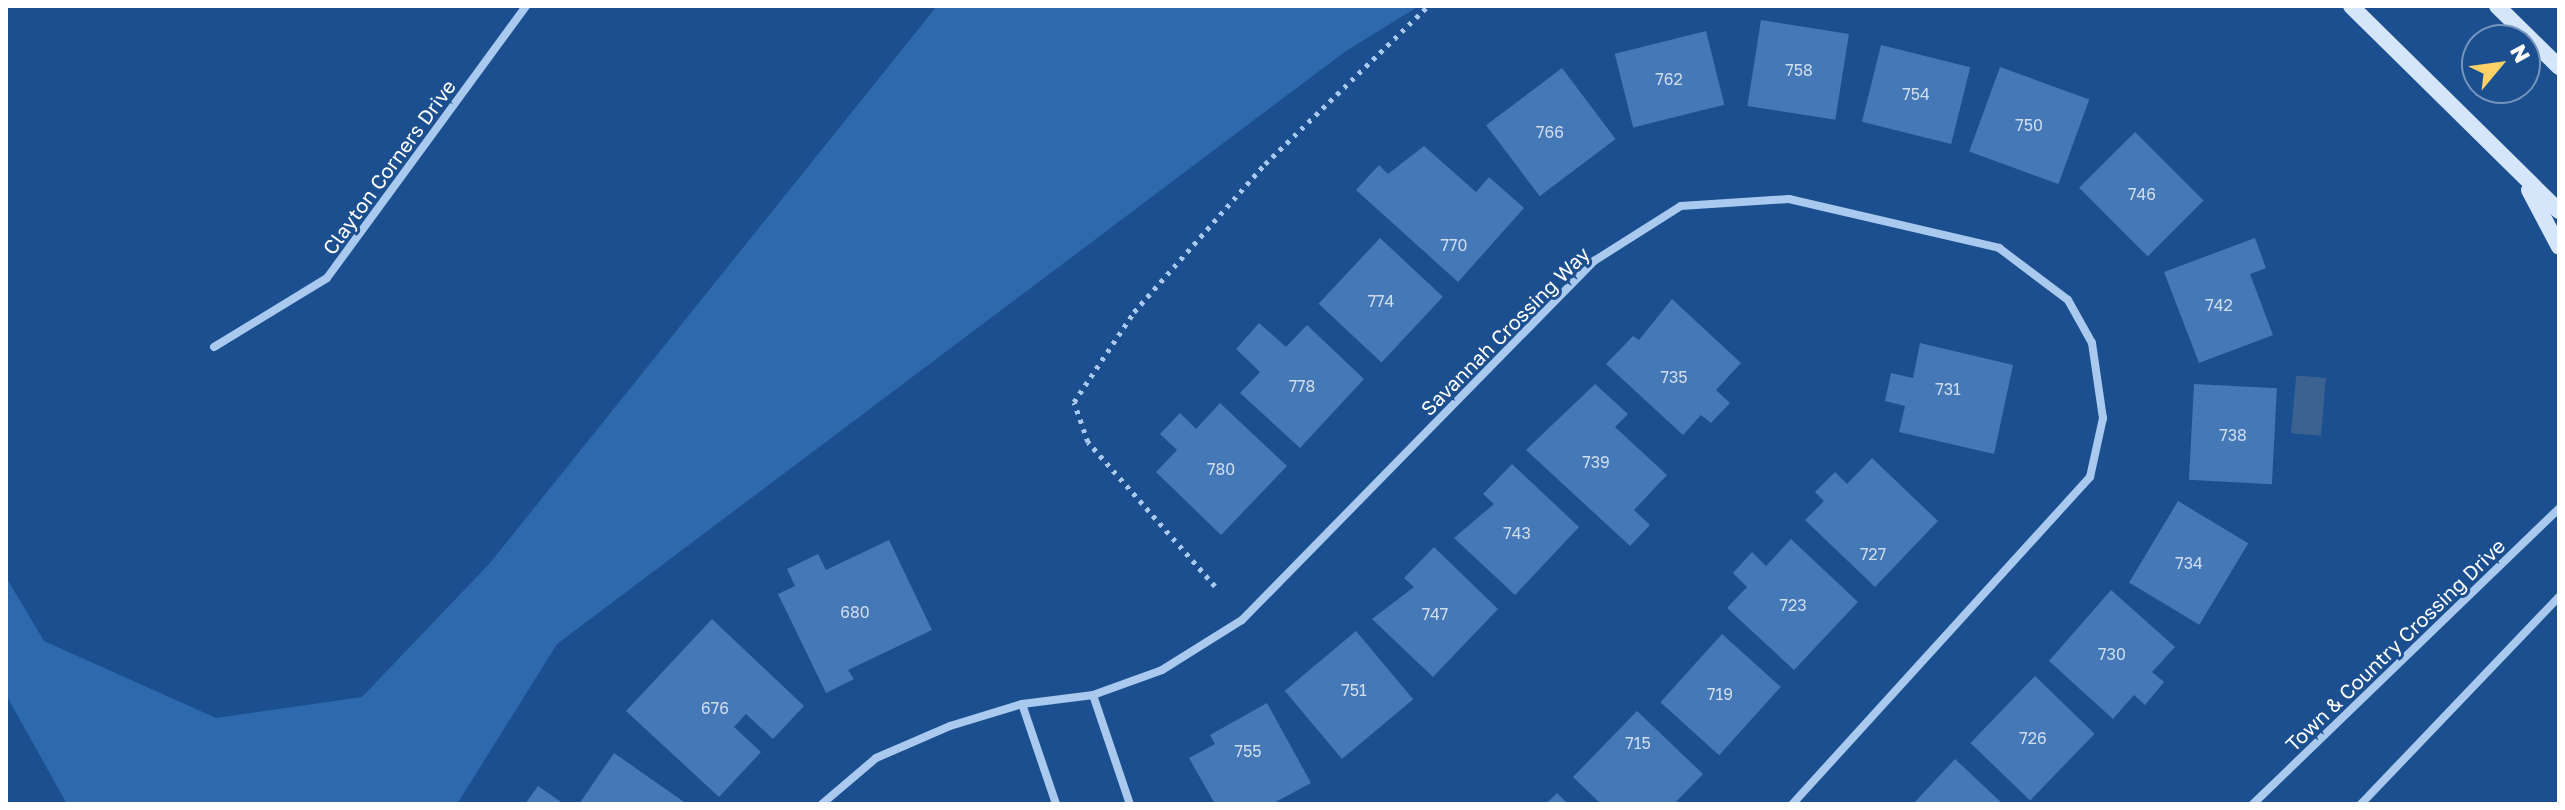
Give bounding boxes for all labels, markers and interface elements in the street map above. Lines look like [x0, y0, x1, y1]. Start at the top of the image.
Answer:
north arrow [2461, 24, 2541, 104]
text: N [2505, 39, 2537, 67]
house number: 758 [1785, 60, 1813, 80]
house number: 762 [1655, 69, 1683, 89]
street label: Clayton Corners Drive [317, 75, 461, 259]
house number: 754 [1902, 84, 1930, 104]
house number: 750 [2015, 115, 2043, 135]
house number: 766 [1536, 122, 1564, 142]
house number: 746 [2128, 184, 2156, 204]
house number: 770 [1441, 235, 1467, 255]
street label: Savannah Crossing Way [1416, 242, 1594, 420]
house number: 774 [1368, 291, 1394, 311]
house number: 742 [2205, 295, 2233, 315]
house number: 735 [1660, 367, 1688, 387]
house number: 778 [1289, 376, 1315, 396]
house number: 731 [1935, 379, 1961, 399]
house number: 738 [2219, 425, 2247, 445]
house number: 739 [1582, 452, 1610, 472]
house number: 780 [1207, 459, 1235, 479]
house number: 743 [1503, 523, 1531, 543]
street label: Town & Country Crossing Drive [2280, 534, 2510, 756]
house number: 727 [1860, 544, 1886, 564]
house number: 734 [2175, 553, 2203, 573]
house number: 723 [1779, 595, 1807, 615]
house number: 680 [840, 602, 870, 622]
house number: 747 [1422, 604, 1448, 624]
house number: 730 [2098, 644, 2126, 664]
house number: 751 [1341, 680, 1367, 700]
house number: 719 [1707, 684, 1733, 704]
house number: 676 [701, 698, 729, 718]
house number: 726 [2019, 728, 2047, 748]
house number: 715 [1625, 733, 1651, 753]
house number: 755 [1234, 741, 1262, 761]

